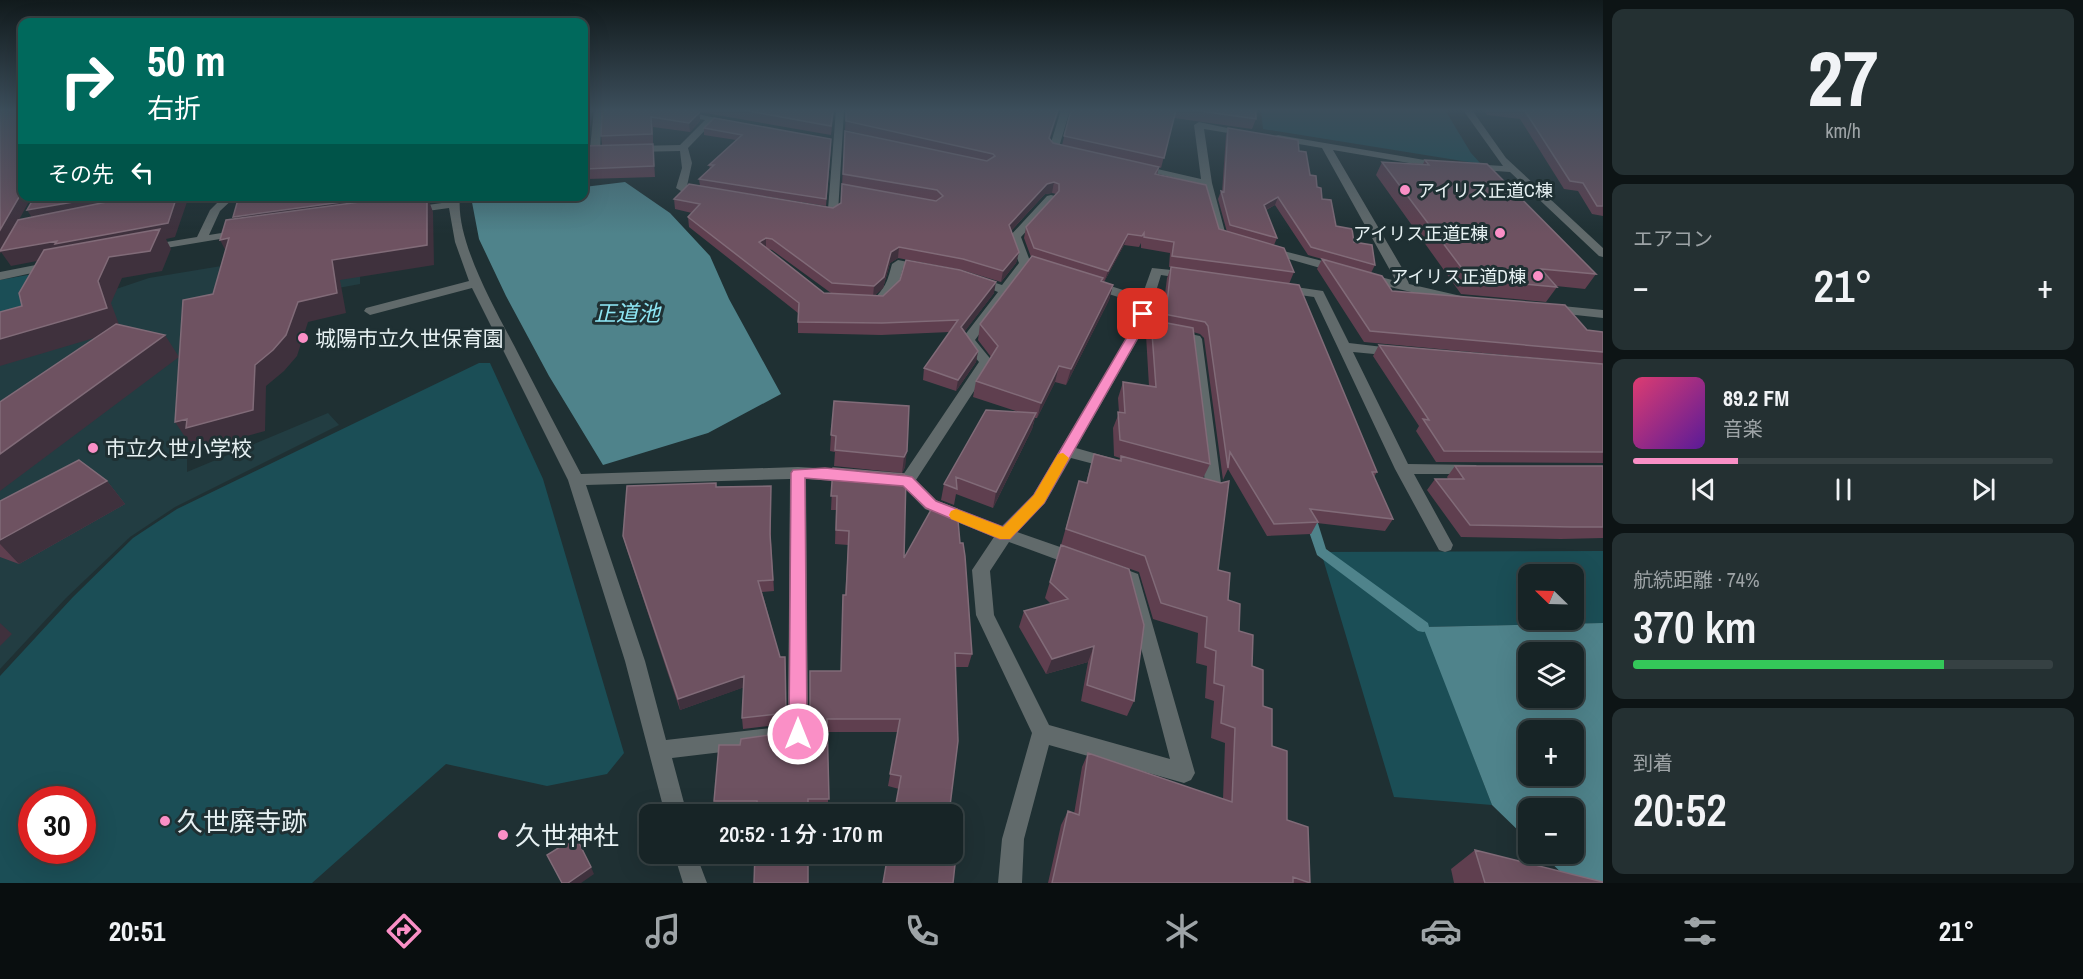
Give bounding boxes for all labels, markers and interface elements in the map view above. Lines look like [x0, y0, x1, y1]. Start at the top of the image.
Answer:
text: 27 [1807, 25, 1879, 130]
text: 50 m [147, 33, 226, 89]
icon: right [48, 42, 126, 120]
text: 右折 [147, 90, 201, 126]
text: km/h [1825, 117, 1861, 144]
icon: left [126, 156, 159, 189]
text: その先 [48, 159, 114, 189]
place label: アイリス正道C棟 [1417, 178, 1553, 203]
marker: アイリス正道C棟 [1398, 183, 1412, 197]
place label: アイリス正道E棟 [1353, 221, 1488, 246]
text: エアコン [1633, 225, 1713, 252]
marker: アイリス正道E棟 [1493, 226, 1507, 240]
text: 21° [1813, 255, 1873, 316]
place label: アイリス正道D棟 [1390, 264, 1526, 289]
text: − [1633, 264, 1649, 308]
text: + [2037, 264, 2053, 308]
marker: アイリス正道D棟 [1531, 269, 1545, 283]
pin [1117, 288, 1168, 339]
icon: arrive [1126, 297, 1159, 330]
water label: 正道池 [594, 298, 662, 328]
place label: 城陽市立久世保育園 [315, 324, 504, 353]
marker: 城陽市立久世保育園 [296, 331, 310, 345]
text: 89.2 FM [1723, 383, 1789, 413]
text: 音楽 [1723, 415, 1763, 442]
place label: 市立久世小学校 [105, 434, 252, 463]
marker: 市立久世小学校 [86, 441, 100, 455]
icon: previous [1687, 473, 1720, 506]
icon: pause [1827, 473, 1860, 506]
icon: next [1967, 473, 2000, 506]
north arrow [1518, 564, 1584, 630]
map controls [1518, 564, 1584, 864]
text: 航続距離 · 74% [1633, 566, 1760, 593]
text: 370 km [1633, 596, 1757, 657]
button: layers [1518, 642, 1584, 708]
position arrow [766, 702, 830, 766]
button: + [1518, 720, 1584, 786]
text: 到着 [1633, 749, 1673, 776]
text: 20:52 [1633, 779, 1727, 840]
speed limit sign: 30 [18, 786, 96, 864]
button: − [1518, 798, 1584, 864]
place label: 久世廃寺跡 [177, 804, 307, 839]
marker: 久世廃寺跡 [158, 814, 172, 828]
place label: 久世神社 [515, 818, 619, 853]
text: 20:52 · 1 分 · 170 m [719, 819, 883, 849]
marker: 久世神社 [496, 828, 510, 842]
icon: directions [383, 910, 425, 952]
icon: music [642, 910, 684, 952]
icon: phone [901, 910, 943, 952]
icon: climate [1161, 910, 1203, 952]
icon: car [1420, 910, 1462, 952]
icon: filters [1679, 910, 1721, 952]
text: 20:51 [109, 913, 165, 949]
text: 21° [1939, 913, 1974, 949]

